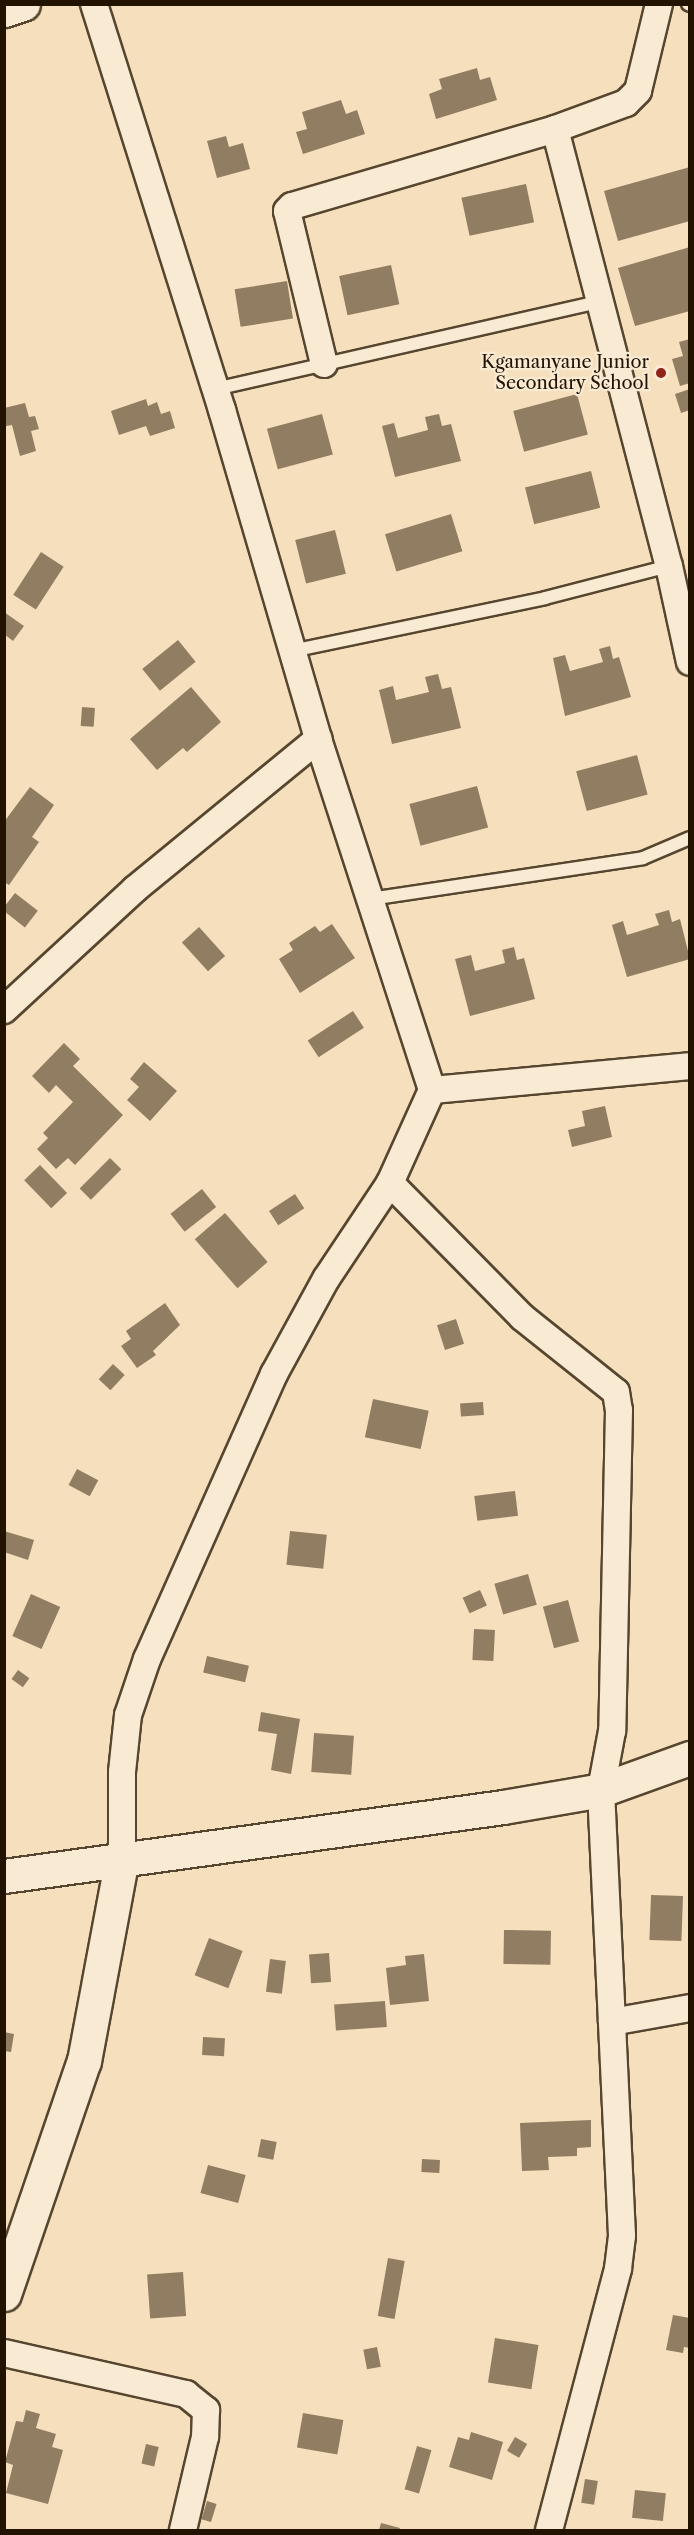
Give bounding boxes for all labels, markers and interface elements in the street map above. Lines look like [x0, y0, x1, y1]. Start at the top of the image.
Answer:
place label: Kgamanyane Junior Secondary School [481, 352, 649, 394]
marker: Kgamanyane Junior Secondary School [654, 366, 668, 380]

